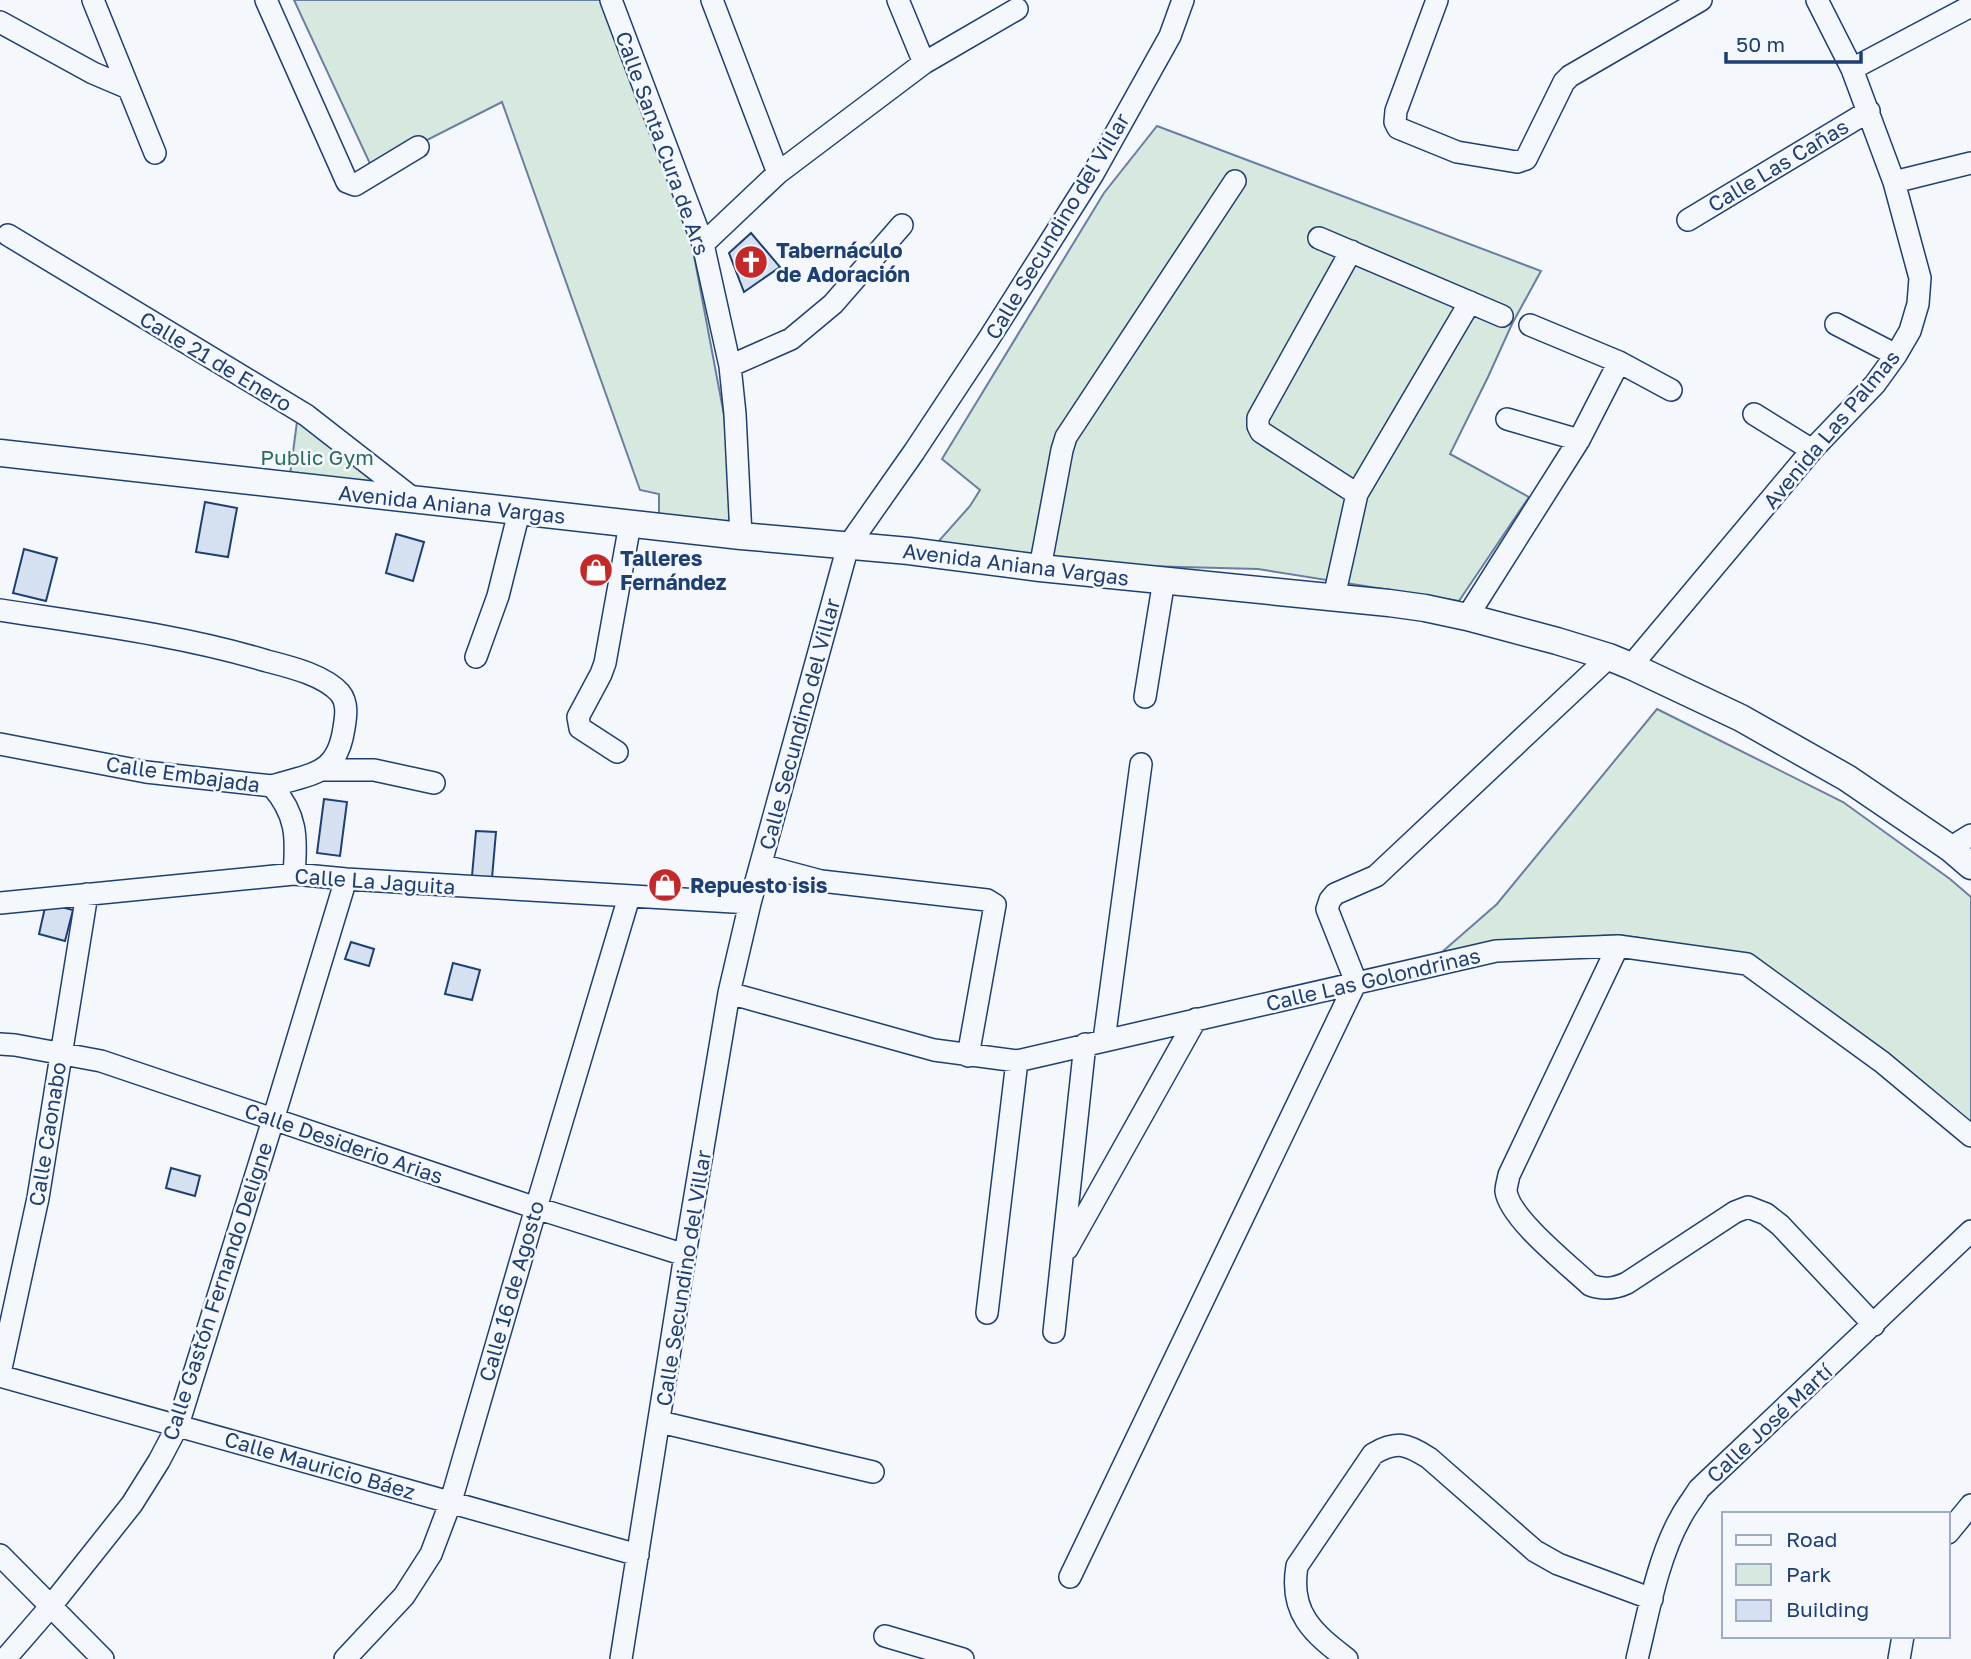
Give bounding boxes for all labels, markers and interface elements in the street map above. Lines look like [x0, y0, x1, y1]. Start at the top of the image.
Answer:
scale bar [1726, 21, 1861, 65]
street label: Calle Santa Cura de Ars [610, 28, 716, 258]
text: 50 m [1736, 31, 1785, 57]
street label: Calle Secundino del Villar [979, 108, 1135, 344]
street label: Calle Las Cañas [1703, 113, 1853, 217]
place label: Tabernáculo de Adoración [776, 237, 910, 287]
church icon: Tabernáculo de Adoración [732, 243, 770, 281]
street label: Calle 21 de Enero [135, 305, 297, 417]
street label: Avenida Las Palmas [1757, 344, 1905, 514]
park label: Public Gym [260, 444, 374, 470]
street label: Avenida Aniana Vargas [337, 479, 567, 529]
street label: Avenida Aniana Vargas [901, 537, 1131, 591]
place label: Talleres Fernández [620, 545, 727, 595]
shop icon: Talleres Fernández [577, 551, 615, 589]
street label: Calle Secundino del Villar [753, 596, 845, 852]
street label: Calle Embajada [104, 750, 262, 798]
street label: Calle La Jaguita [294, 862, 456, 900]
shop icon: Repuesto isis [646, 866, 684, 904]
place label: Repuesto isis [690, 872, 828, 898]
street label: Calle Las Golondrinas [1263, 942, 1483, 1016]
street label: Calle Caonabo [23, 1060, 71, 1208]
street label: Calle Desiderio Arias [241, 1097, 447, 1189]
street label: Calle Gastón Fernando Deligne [156, 1139, 278, 1443]
street label: Calle Secundino del Villar [650, 1148, 716, 1408]
street label: Calle 16 de Agosto [473, 1198, 549, 1384]
street label: Calle José Martí [1701, 1357, 1838, 1488]
street label: Calle Mauricio Báez [222, 1425, 418, 1505]
legend [1722, 1512, 1950, 1638]
text: Road [1786, 1526, 1837, 1552]
text: Park [1786, 1561, 1832, 1587]
text: Building [1786, 1596, 1869, 1622]

